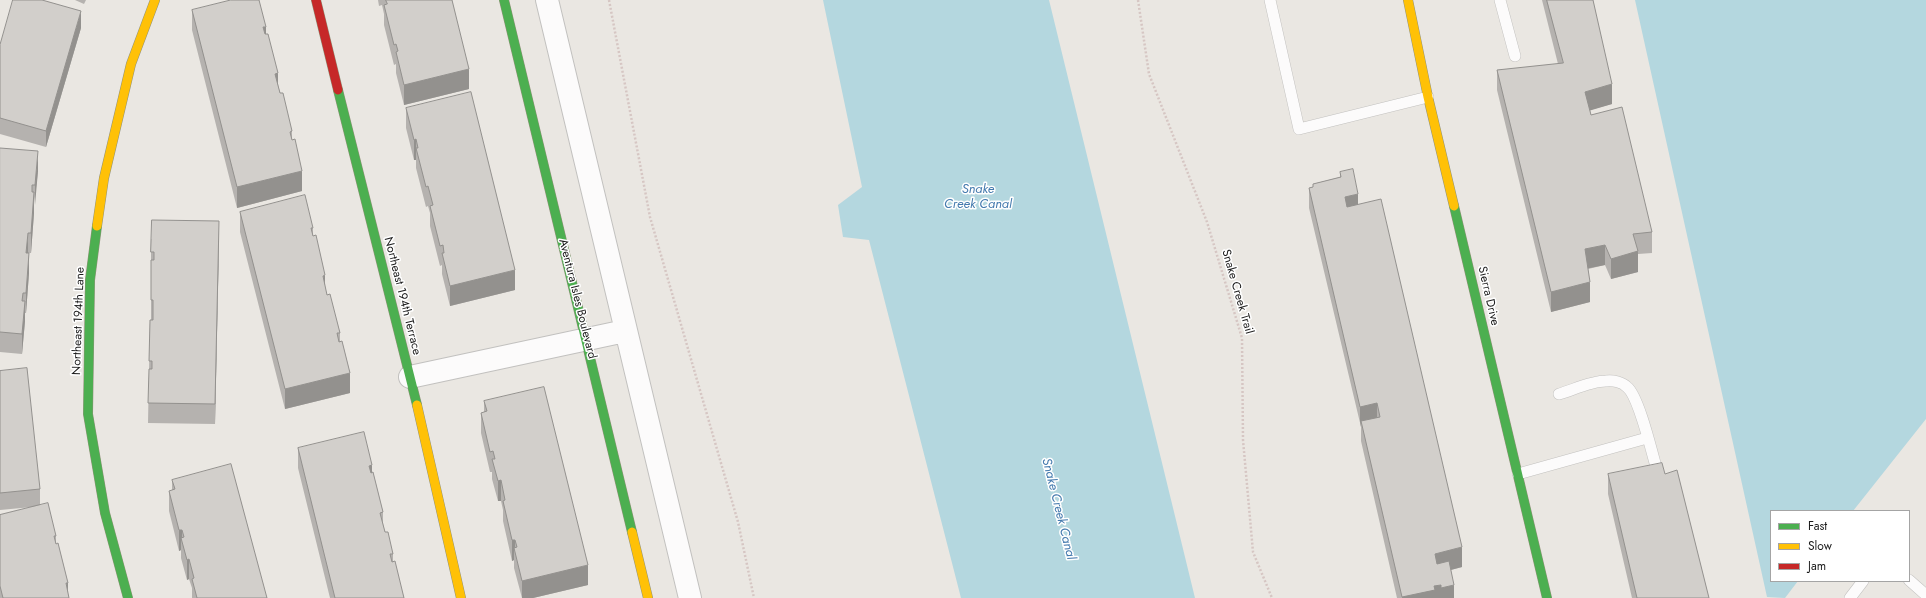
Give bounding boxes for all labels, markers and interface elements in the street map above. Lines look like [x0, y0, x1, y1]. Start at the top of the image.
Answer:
water label: Snake Creek Canal [944, 182, 1012, 213]
street label: Northeast 194th Terrace [380, 236, 424, 356]
street label: Aventura Isles Boulevard [555, 238, 599, 360]
street label: Snake Creek Trail [1218, 248, 1256, 336]
street label: Sierra Drive [1474, 265, 1502, 327]
street label: Northeast 194th Lane [70, 267, 88, 375]
water label: Snake Creek Canal [1038, 457, 1078, 561]
legend [1770, 510, 1910, 582]
text: Fast [1808, 517, 1827, 535]
text: Slow [1808, 537, 1832, 555]
text: Jam [1808, 557, 1826, 575]

